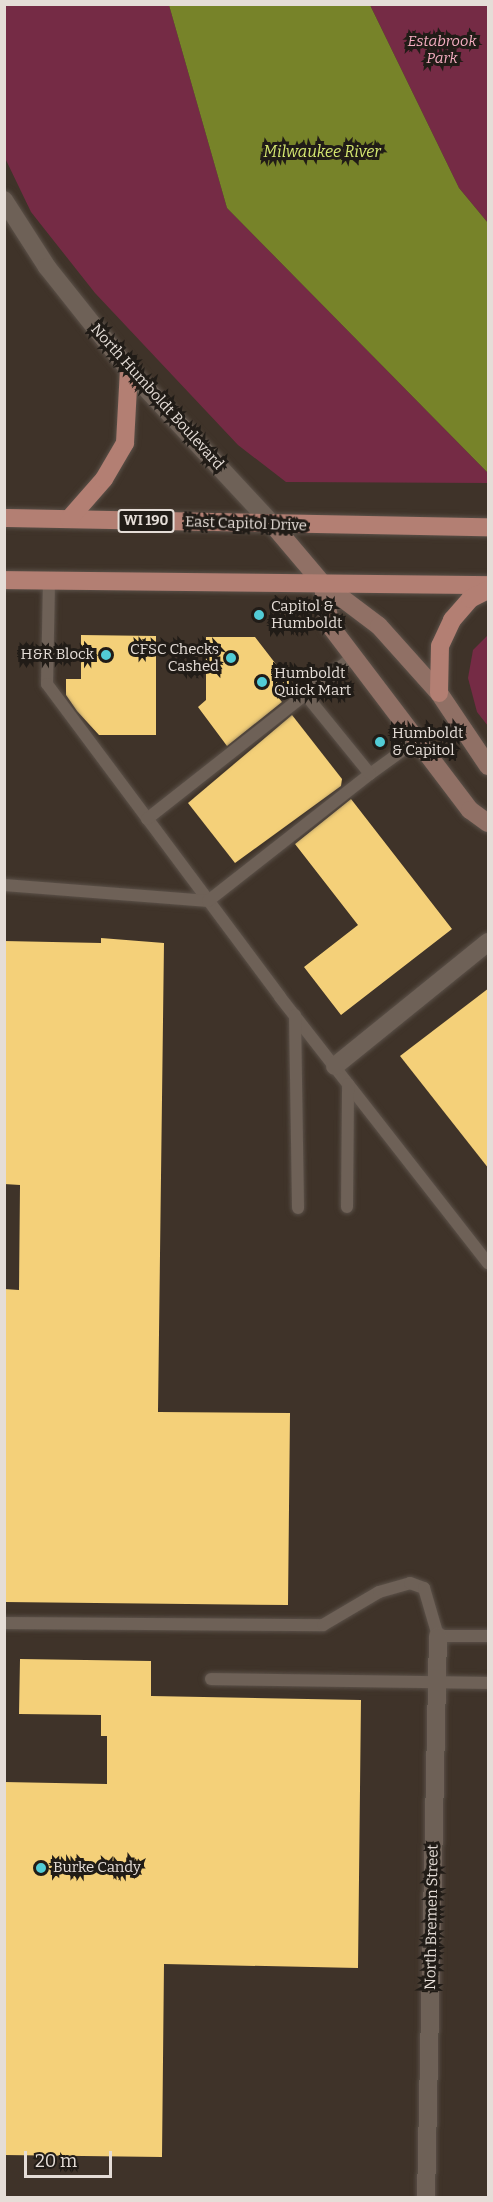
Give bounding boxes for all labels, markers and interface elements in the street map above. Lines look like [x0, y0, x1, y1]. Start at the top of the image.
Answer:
park label: Estabrook Park [407, 32, 477, 67]
water label: Milwaukee River [263, 142, 381, 162]
street label: North Humboldt Boulevard [87, 321, 227, 473]
road number: WI 190 [118, 510, 174, 532]
street label: East Capitol Drive [185, 513, 307, 535]
place label: Capitol & Humboldt [271, 597, 343, 632]
marker: Capitol & Humboldt [252, 608, 266, 622]
place label: CFSC Checks Cashed [130, 640, 219, 675]
place label: H&R Block [20, 646, 94, 664]
marker: H&R Block [99, 648, 113, 662]
marker: CFSC Checks Cashed [224, 651, 238, 665]
place label: Humboldt Quick Mart [274, 664, 351, 699]
marker: Humboldt Quick Mart [255, 675, 269, 689]
place label: Humboldt & Capitol [392, 724, 464, 759]
marker: Humboldt & Capitol [373, 735, 387, 749]
street label: North Bremen Street [422, 1844, 442, 1990]
place label: Burke Candy [53, 1859, 141, 1877]
marker: Burke Candy [34, 1861, 48, 1875]
scale bar [27, 2139, 116, 2177]
text: 20 m [35, 2150, 77, 2172]

